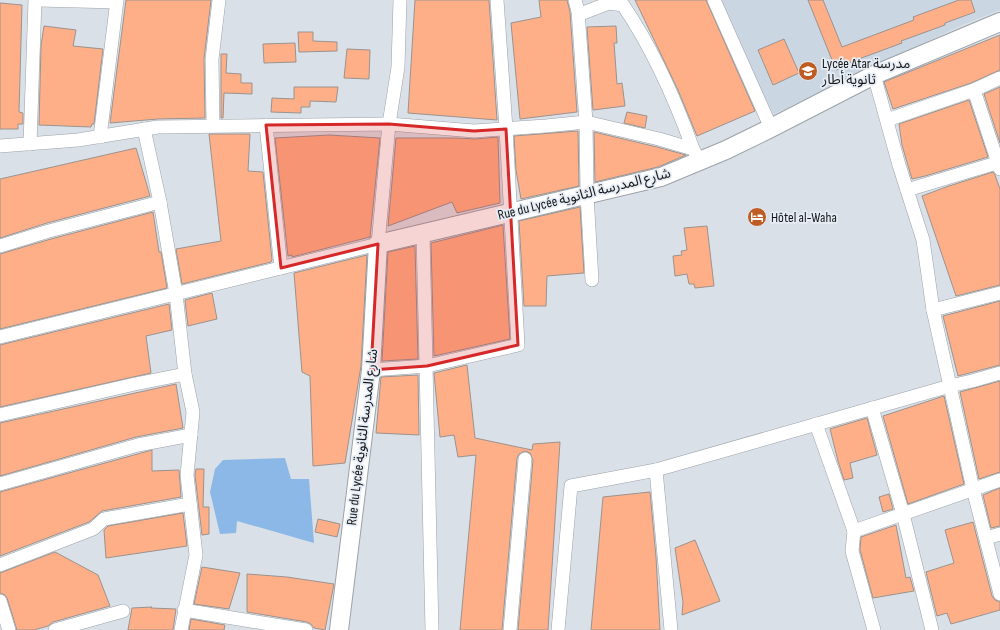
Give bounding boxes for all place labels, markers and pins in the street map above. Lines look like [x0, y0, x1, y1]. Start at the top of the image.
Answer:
place label: Lycée Atar مدرسة ثانوية أطار [821, 55, 910, 88]
school or university icon: Lycée Atar مدرسة ثانوية أطار [797, 60, 819, 82]
hotel icon: Hôtel al-Waha [746, 206, 768, 228]
place label: Hôtel al-Waha [771, 209, 837, 226]

